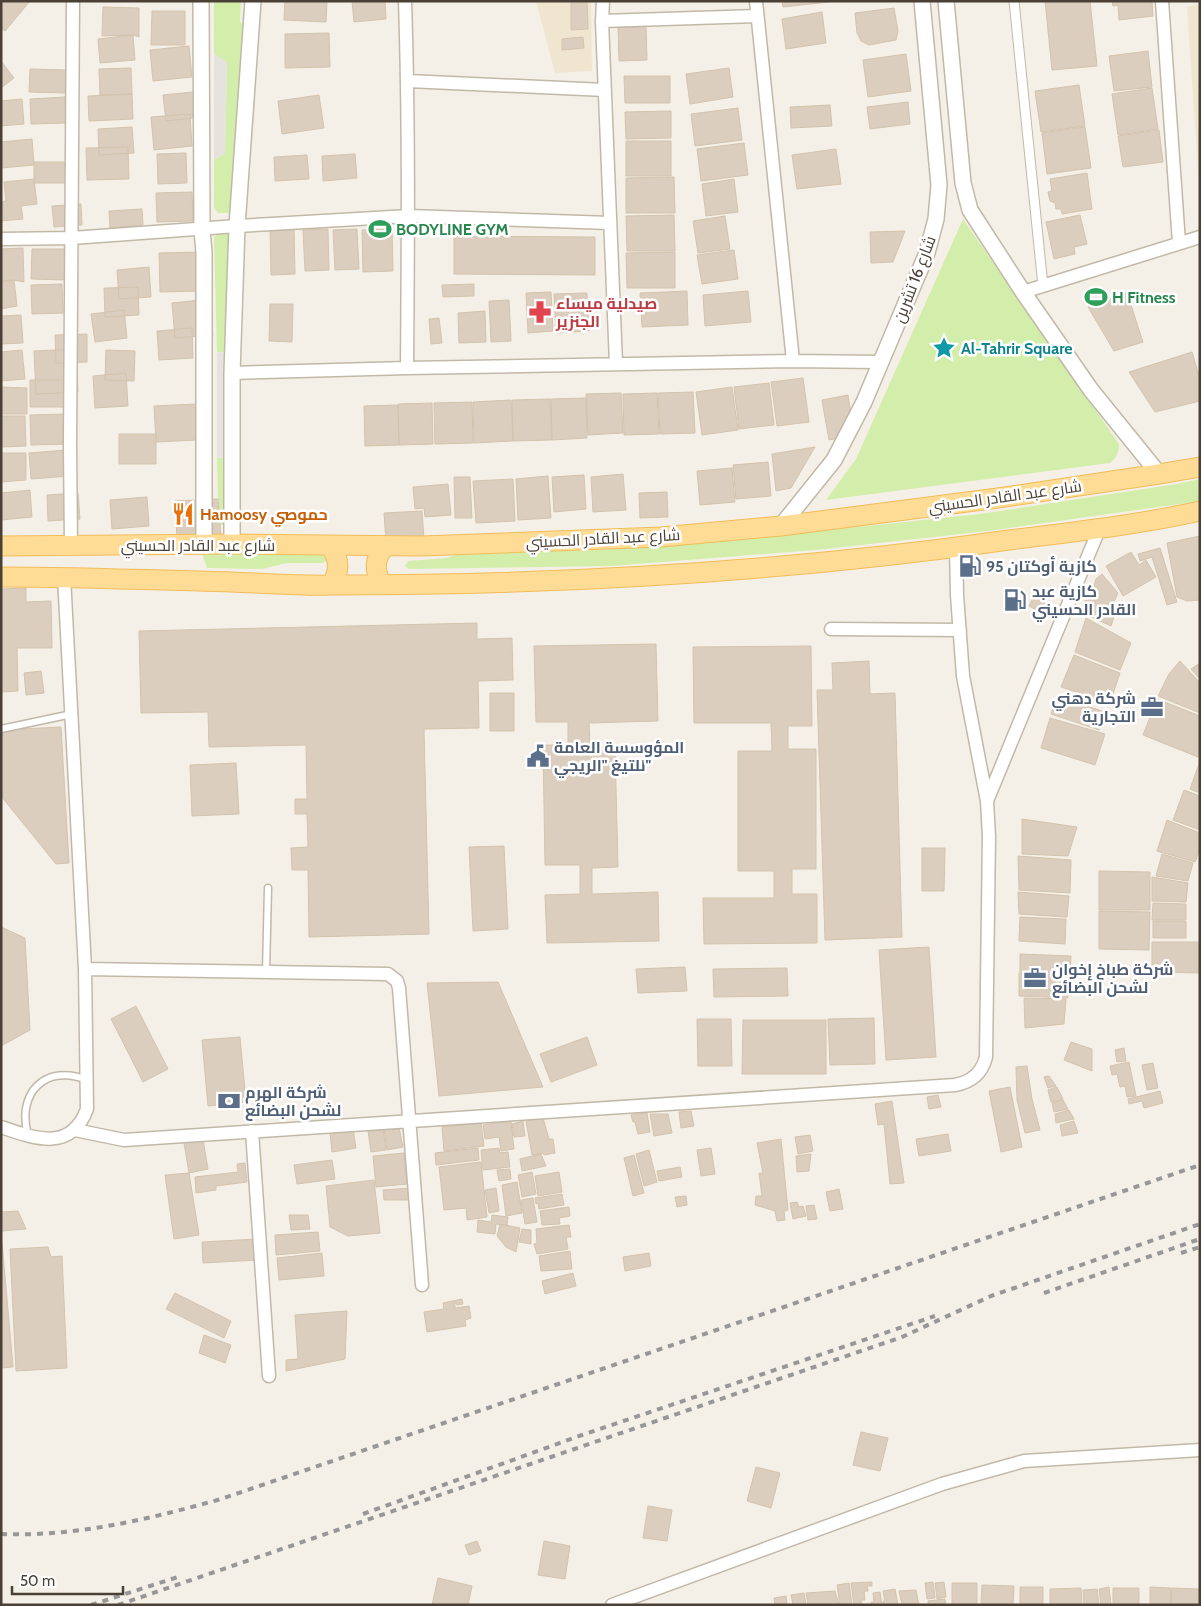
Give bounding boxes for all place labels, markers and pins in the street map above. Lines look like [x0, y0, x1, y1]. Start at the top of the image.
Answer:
sports icon: BODYLINE GYM [367, 216, 393, 242]
place label: BODYLINE GYM [396, 220, 509, 239]
sports icon: H Fitness [1083, 284, 1109, 310]
place label: H Fitness [1112, 288, 1176, 307]
place label: صيدلية ميساء الجنزير [555, 294, 657, 331]
pharmacy icon: صيدلية ميساء الجنزير [527, 299, 553, 325]
place icon: Al-Tahrir Square [931, 335, 957, 361]
place label: Al-Tahrir Square [961, 339, 1073, 358]
restaurant icon: Hamoosy حموصي [170, 501, 196, 527]
place label: Hamoosy حموصي [200, 505, 328, 527]
fuel station icon: كازية أوكتان 95 [957, 553, 983, 579]
place label: كازية أوكتان 95 [986, 556, 1097, 576]
place label: كازية عبد القادر الحسيني [1032, 582, 1136, 622]
fuel station icon: كازية عبد القادر الحسيني [1002, 587, 1028, 613]
place label: شركة دهني التجارية [1051, 689, 1136, 726]
office icon: شركة دهني التجارية [1139, 694, 1165, 720]
place label: المؤوسسة العامة للتيغ "الريجي" [554, 738, 684, 778]
public building icon: المؤوسسة العامة للتيغ "الريجي" [525, 743, 551, 769]
place label: شركة طباخ إخوان لشحن البضائع [1052, 960, 1173, 998]
office icon: شركة طباخ إخوان لشحن البضائع [1022, 965, 1048, 991]
place label: شركة الهرم لشحن البضائع [245, 1083, 341, 1121]
bank icon: شركة الهرم لشحن البضائع [216, 1088, 242, 1114]

